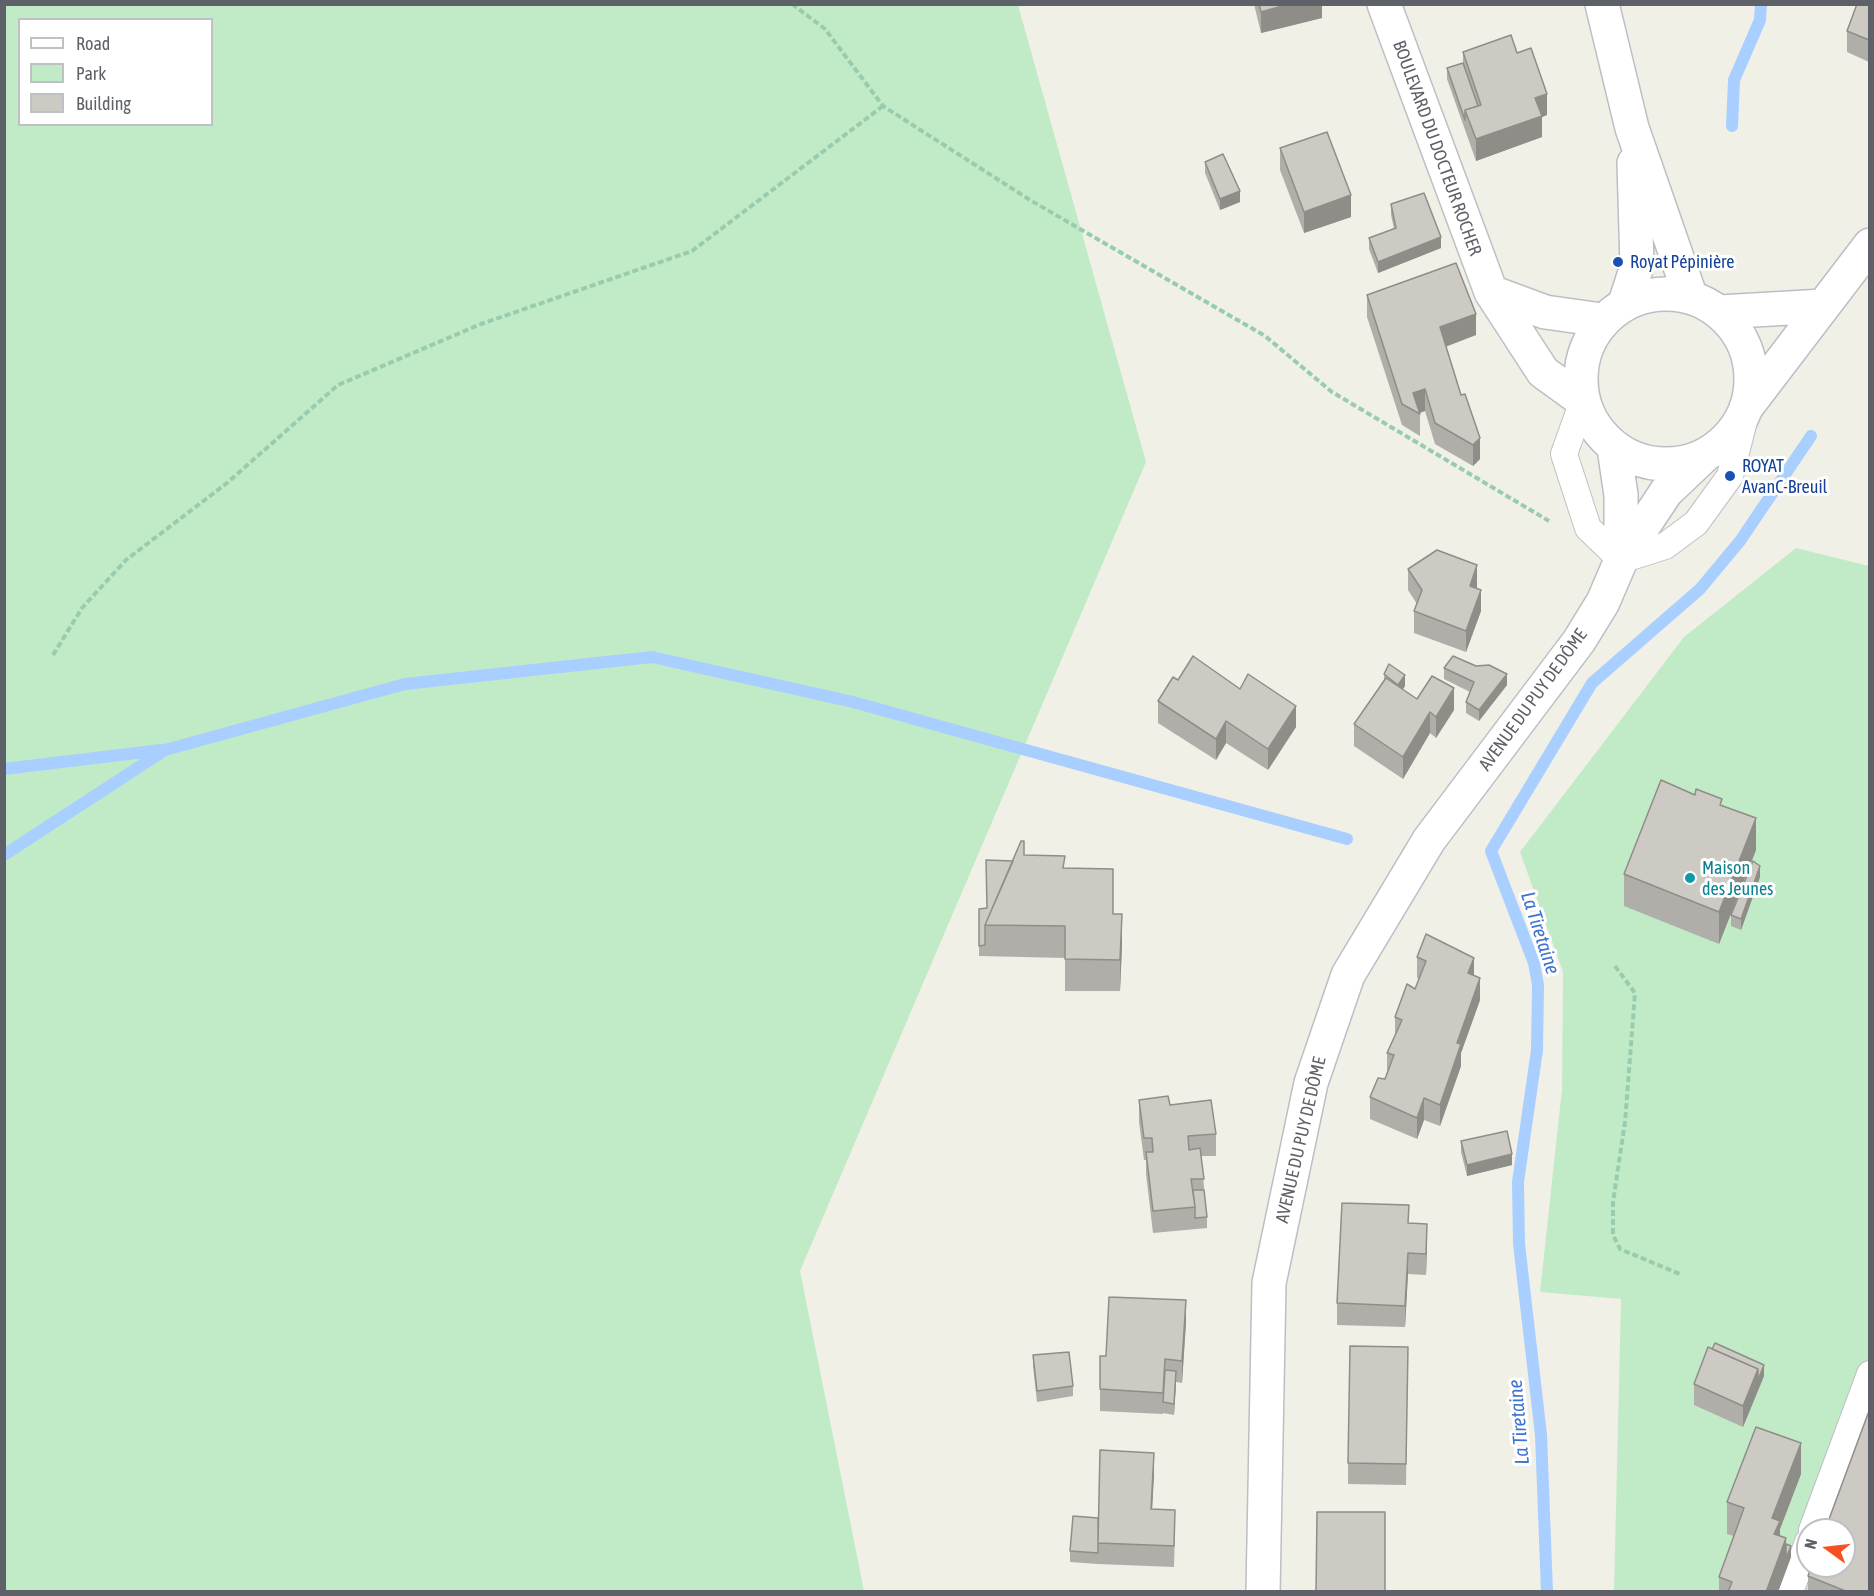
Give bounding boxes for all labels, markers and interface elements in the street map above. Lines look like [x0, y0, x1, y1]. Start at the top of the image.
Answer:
legend [18, 18, 213, 126]
text: Road [76, 33, 110, 54]
street label: BOULEVARD DU DOCTEUR ROCHER [1388, 38, 1486, 258]
text: Park [76, 63, 106, 84]
text: Building [76, 93, 131, 114]
place label: Royat Pépinière [1630, 251, 1735, 273]
marker: Royat Pépinière [1611, 255, 1625, 269]
place label: ROYAT AvanC-Breuil [1742, 455, 1827, 498]
marker: ROYAT AvanC-Breuil [1723, 469, 1737, 483]
street label: AVENUE DU PUY DE DÔME [1474, 625, 1592, 775]
place label: Maison des Jeunes [1702, 857, 1773, 900]
marker: Maison des Jeunes [1683, 871, 1697, 885]
water label: La Tiretaine [1515, 889, 1565, 977]
street label: AVENUE DU PUY DE DÔME [1271, 1055, 1331, 1225]
water label: La Tiretaine [1503, 1378, 1535, 1466]
north arrow [1796, 1518, 1856, 1578]
text: N [1801, 1537, 1820, 1551]

